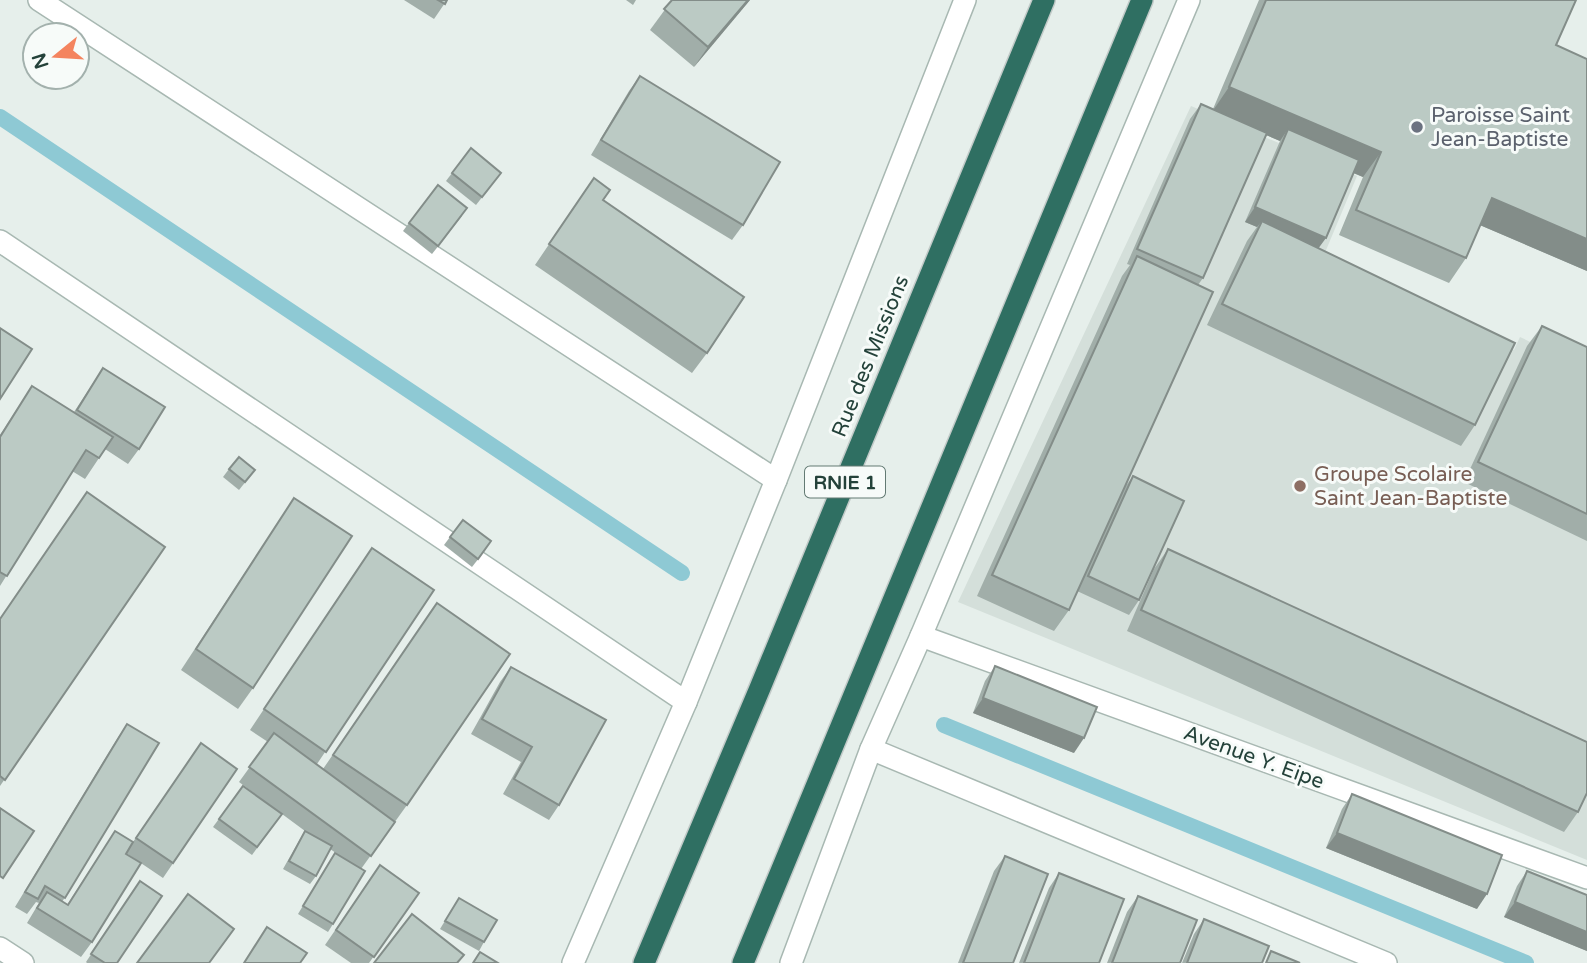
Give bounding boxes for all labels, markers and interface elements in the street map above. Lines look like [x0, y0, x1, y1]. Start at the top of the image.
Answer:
north arrow [21, 21, 91, 91]
text: N [28, 50, 54, 72]
place label: Paroisse Saint Jean-Baptiste [1431, 103, 1570, 152]
marker: Paroisse Saint Jean-Baptiste [1409, 119, 1425, 135]
street label: Rue des Missions [827, 272, 914, 441]
place label: Groupe Scolaire Saint Jean-Baptiste [1314, 462, 1507, 511]
road number: RNIE 1 [805, 467, 885, 498]
marker: Groupe Scolaire Saint Jean-Baptiste [1292, 478, 1308, 494]
street label: Avenue Y. Eipe [1180, 720, 1328, 795]

